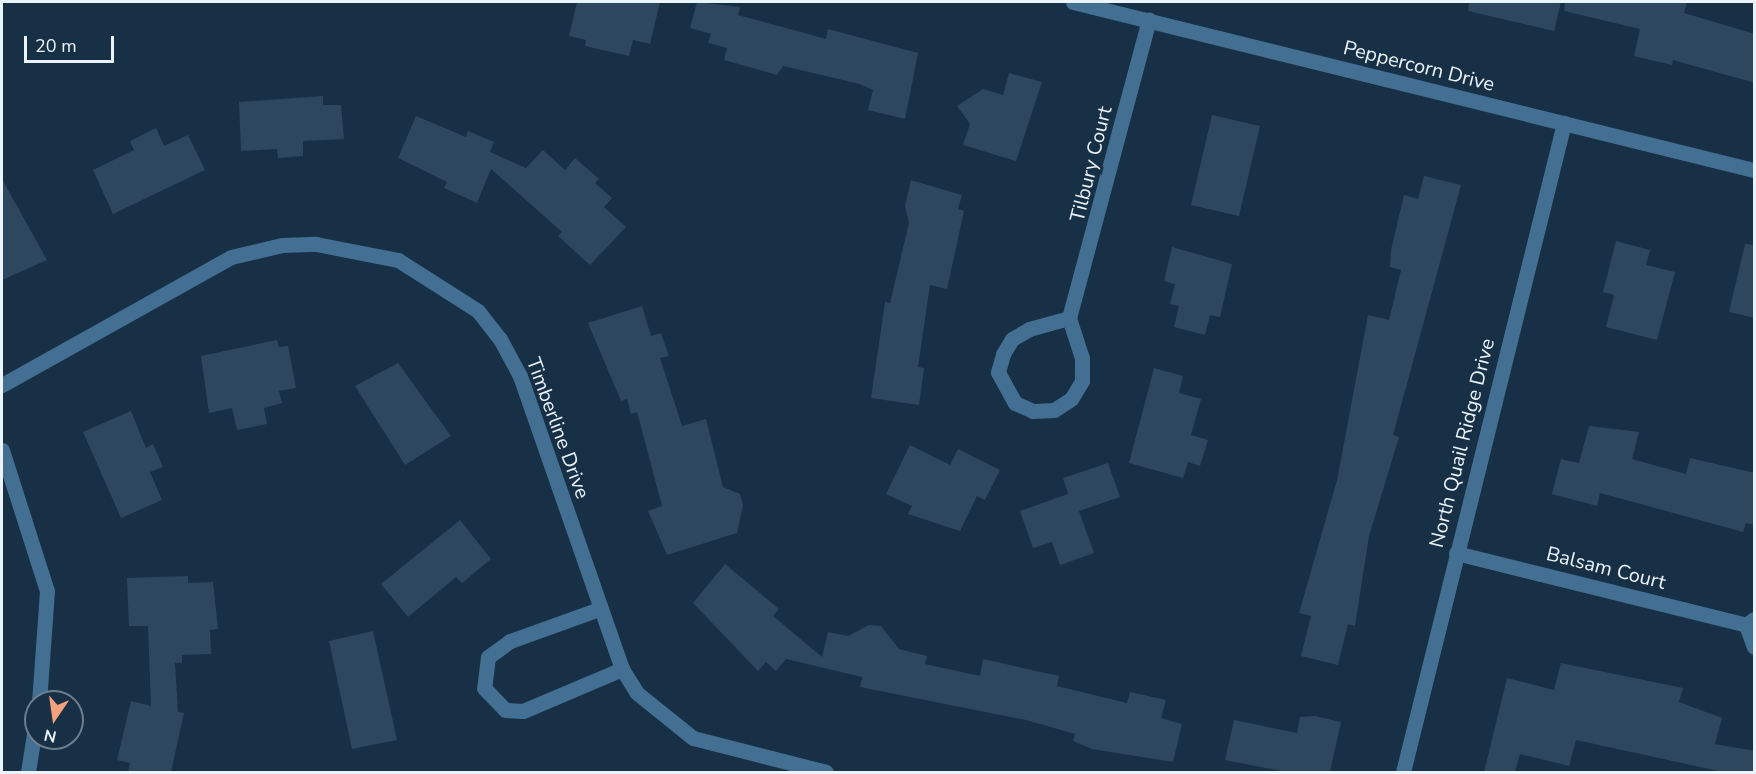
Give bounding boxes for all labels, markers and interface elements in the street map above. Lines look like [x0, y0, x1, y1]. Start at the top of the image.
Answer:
scale bar [27, 24, 117, 62]
text: 20 m [35, 34, 77, 58]
street label: Peppercorn Drive [1341, 36, 1497, 96]
street label: Tilbury Court [1065, 104, 1117, 224]
street label: North Quail Ridge Drive [1424, 336, 1500, 550]
street label: Timberline Drive [521, 354, 595, 502]
street label: Balsam Court [1544, 542, 1668, 594]
north arrow [24, 690, 84, 750]
text: N [42, 724, 59, 748]

